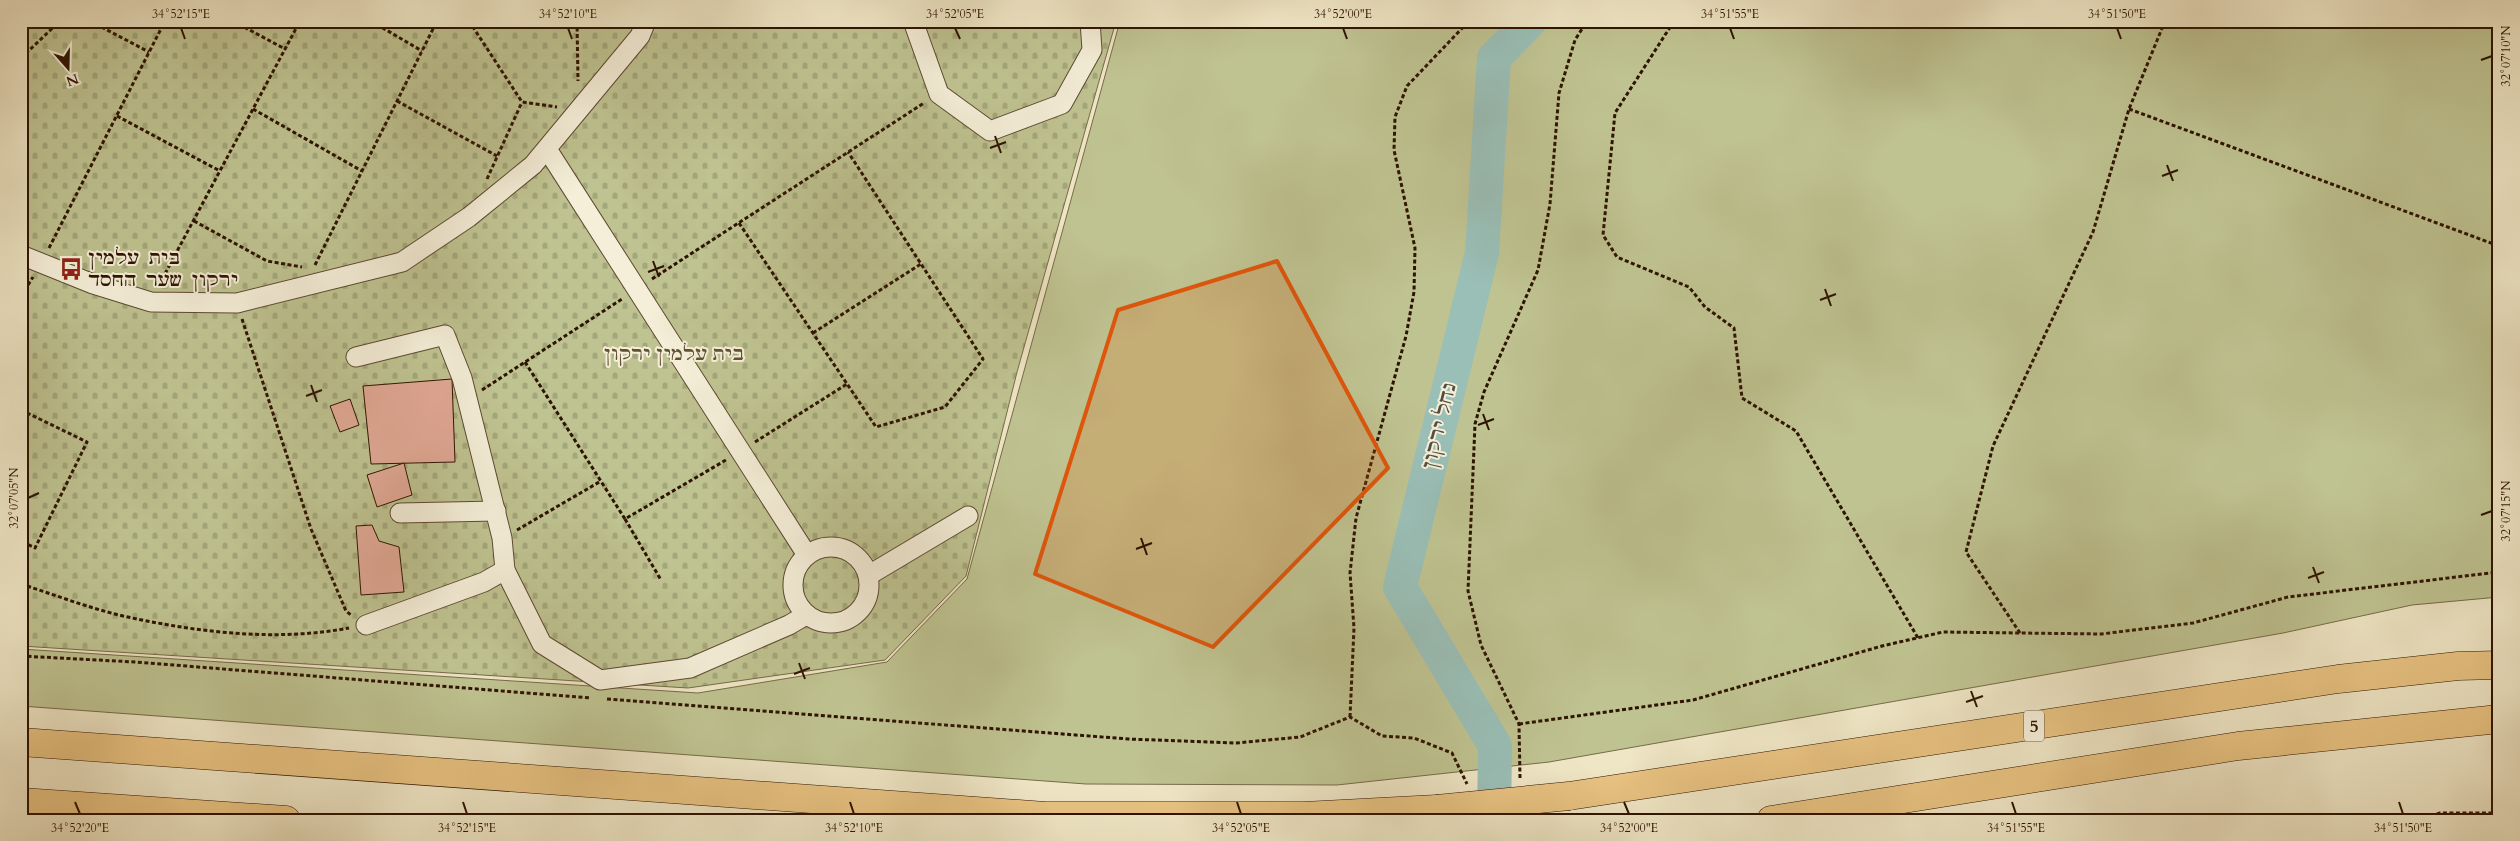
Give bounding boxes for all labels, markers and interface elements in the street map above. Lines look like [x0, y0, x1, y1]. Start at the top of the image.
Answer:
text: 34°52'15"E [152, 6, 210, 22]
text: 34°52'10"E [539, 6, 597, 22]
text: 34°52'05"E [926, 6, 984, 22]
text: 34°52'00"E [1314, 6, 1372, 22]
text: 34°51'55"E [1701, 6, 1759, 22]
text: 34°51'50"E [2088, 6, 2146, 22]
text: 32°07'10"N [2498, 25, 2514, 86]
north arrow [42, 42, 92, 92]
text: N [63, 69, 81, 91]
place label: בית עלמין ירקון שער החסד [88, 245, 238, 293]
bus stop icon: בית עלמין ירקון שער החסד [58, 256, 84, 282]
park label: בית עלמין ירקון [604, 341, 744, 367]
water label: נחל ירקון [1415, 380, 1463, 472]
text: 32°07'05"N [6, 467, 22, 528]
text: 32°07'15"N [2498, 480, 2514, 541]
road number: 5 [2024, 710, 2044, 741]
text: 34°52'20"E [51, 820, 109, 836]
text: 34°52'15"E [438, 820, 496, 836]
text: 34°52'10"E [825, 820, 883, 836]
text: 34°52'05"E [1212, 820, 1270, 836]
text: 34°52'00"E [1600, 820, 1658, 836]
text: 34°51'55"E [1987, 820, 2045, 836]
text: 34°51'50"E [2374, 820, 2432, 836]

